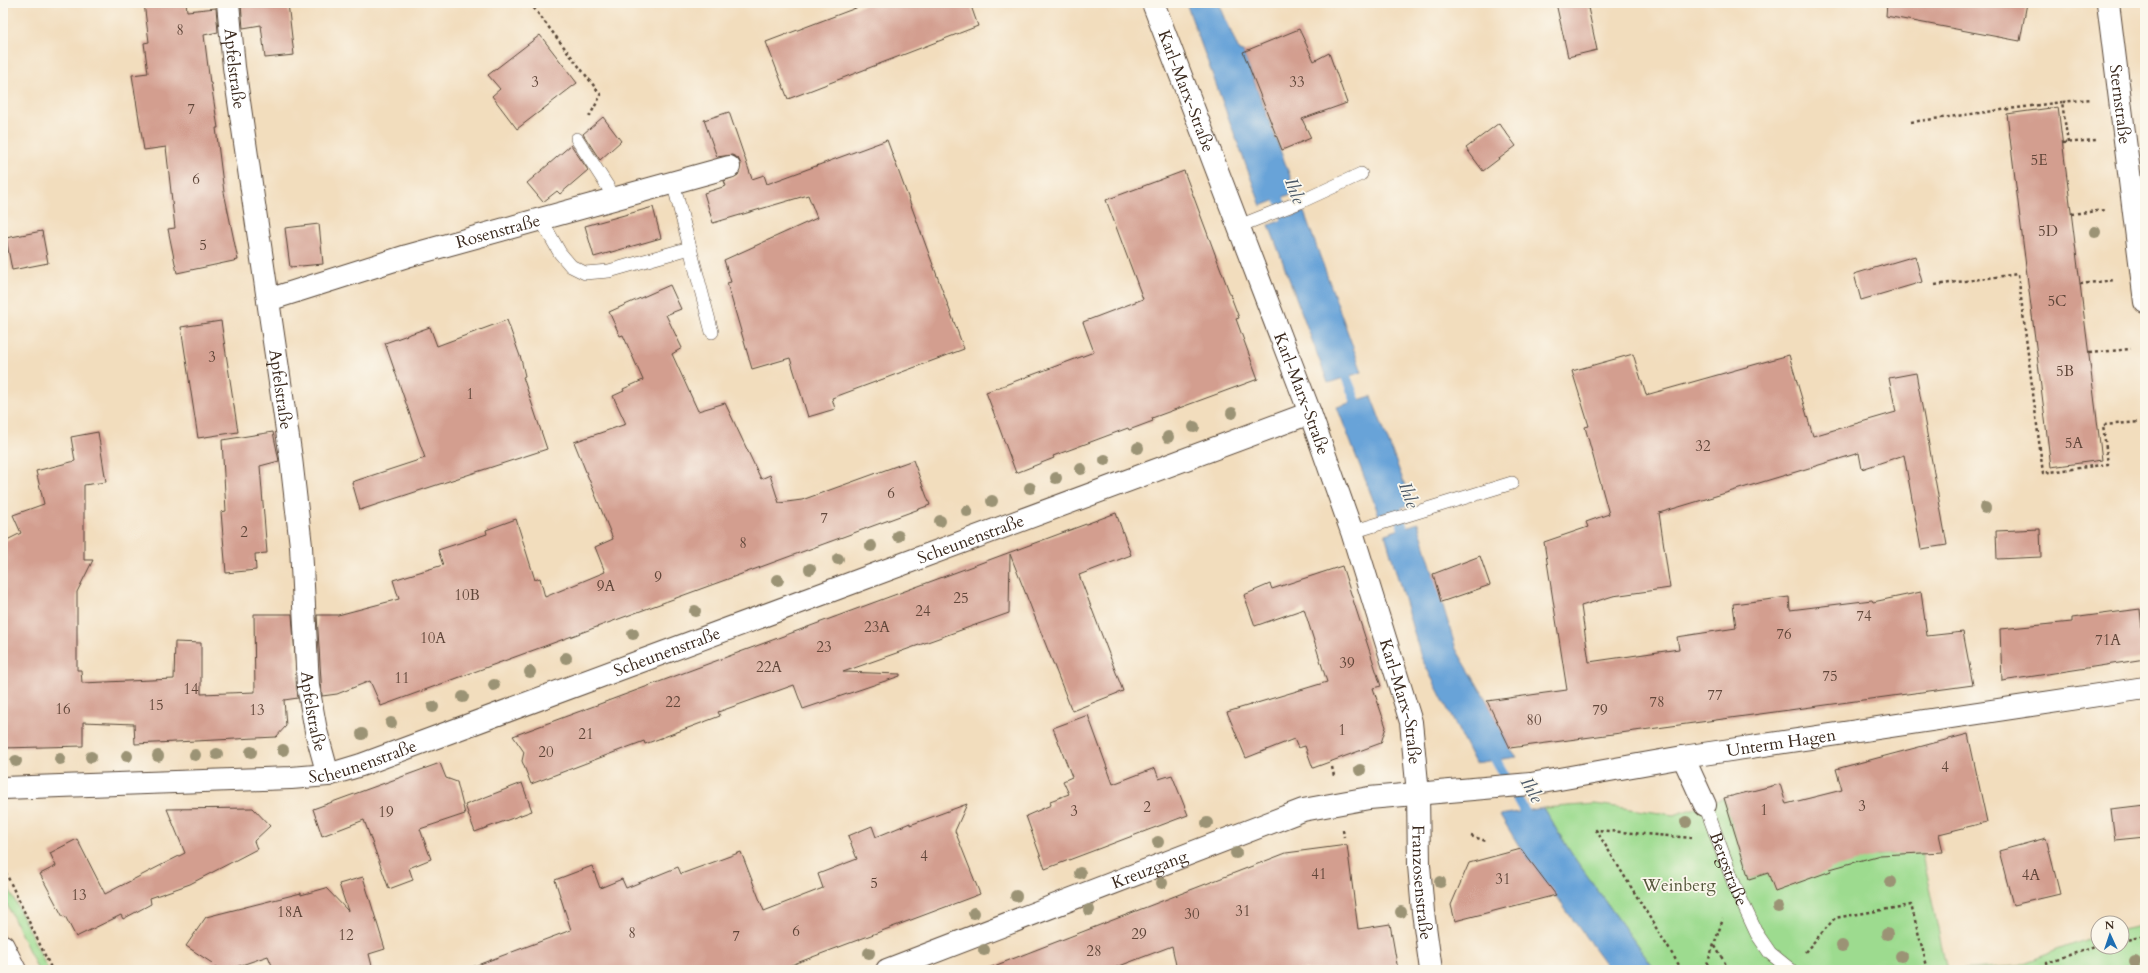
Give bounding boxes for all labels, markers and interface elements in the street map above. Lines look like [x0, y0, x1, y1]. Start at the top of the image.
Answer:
house number: 8 [176, 20, 184, 40]
street label: Apfelstraße [218, 27, 251, 110]
street label: Karl-Marx-Straße [1152, 27, 1220, 155]
street label: Sternstraße [2104, 63, 2136, 145]
house number: 3 [531, 72, 539, 92]
house number: 33 [1289, 72, 1305, 92]
house number: 7 [187, 99, 195, 119]
house number: 5E [2031, 150, 2047, 170]
house number: 6 [192, 169, 200, 189]
water label: Ihle [1278, 174, 1311, 209]
street label: Rosenstraße [453, 209, 543, 254]
house number: 5D [2038, 221, 2058, 241]
house number: 5 [199, 235, 207, 255]
house number: 5C [2047, 291, 2067, 311]
street label: Karl-Marx-Straße [1268, 329, 1335, 458]
house number: 3 [208, 347, 216, 367]
street label: Apfelstraße [263, 348, 298, 431]
house number: 5B [2056, 361, 2074, 381]
house number: 1 [466, 384, 474, 404]
house number: 5A [2065, 433, 2084, 453]
house number: 32 [1695, 436, 1711, 456]
water label: Ihle [1392, 479, 1425, 513]
house number: 6 [887, 483, 895, 503]
house number: 7 [820, 508, 828, 528]
street label: Scheunenstraße [914, 509, 1027, 570]
house number: 2 [240, 522, 248, 542]
house number: 8 [739, 533, 747, 553]
house number: 9 [654, 567, 662, 587]
house number: 9A [597, 576, 616, 596]
house number: 10B [454, 585, 480, 605]
house number: 25 [953, 588, 969, 608]
house number: 24 [915, 601, 931, 621]
house number: 74 [1856, 606, 1872, 626]
house number: 23A [864, 617, 890, 637]
street label: Scheunenstraße [610, 622, 724, 682]
house number: 76 [1776, 624, 1792, 644]
house number: 10A [420, 628, 446, 648]
house number: 71A [2095, 630, 2121, 650]
street label: Karl-Marx-Straße [1374, 636, 1426, 765]
house number: 23 [816, 637, 832, 657]
house number: 39 [1339, 653, 1355, 673]
house number: 22A [756, 657, 782, 677]
house number: 75 [1822, 666, 1838, 686]
house number: 11 [394, 668, 410, 688]
street label: Apfelstraße [295, 671, 332, 754]
house number: 14 [183, 679, 199, 699]
house number: 77 [1707, 685, 1723, 705]
house number: 22 [665, 692, 681, 712]
house number: 78 [1649, 692, 1665, 712]
house number: 15 [148, 695, 164, 715]
house number: 16 [55, 699, 71, 719]
house number: 13 [249, 700, 265, 720]
house number: 79 [1592, 700, 1608, 720]
house number: 80 [1526, 710, 1542, 730]
house number: 1 [1338, 720, 1346, 740]
street label: Unterm Hagen [1725, 723, 1838, 762]
house number: 21 [578, 724, 594, 744]
street label: Scheunenstraße [308, 734, 420, 789]
house number: 20 [538, 742, 554, 762]
house number: 4 [1941, 757, 1949, 777]
water label: Ihle [1514, 773, 1549, 809]
house number: 3 [1858, 796, 1866, 816]
house number: 2 [1143, 797, 1151, 817]
house number: 1 [1760, 800, 1768, 820]
house number: 3 [1070, 801, 1078, 821]
house number: 19 [378, 802, 394, 822]
street label: Franzosenstraße [1406, 825, 1438, 941]
street label: Bergstraße [1704, 829, 1753, 910]
street label: Kreuzgang [1108, 844, 1191, 895]
house number: 4 [920, 846, 928, 866]
house number: 41 [1311, 864, 1327, 884]
house number: 4A [2022, 865, 2041, 885]
house number: 31 [1495, 869, 1511, 889]
house number: 5 [870, 873, 878, 893]
park label: Weinberg [1641, 874, 1716, 897]
house number: 13 [71, 885, 87, 905]
house number: 31 [1235, 901, 1251, 921]
house number: 18A [277, 902, 303, 922]
house number: 30 [1184, 904, 1200, 924]
north arrow [2090, 915, 2130, 955]
text: N [2104, 918, 2115, 933]
house number: 6 [792, 921, 800, 941]
house number: 8 [628, 923, 636, 943]
house number: 29 [1131, 924, 1147, 944]
house number: 12 [338, 925, 354, 945]
house number: 7 [732, 926, 740, 946]
house number: 28 [1086, 941, 1102, 961]

